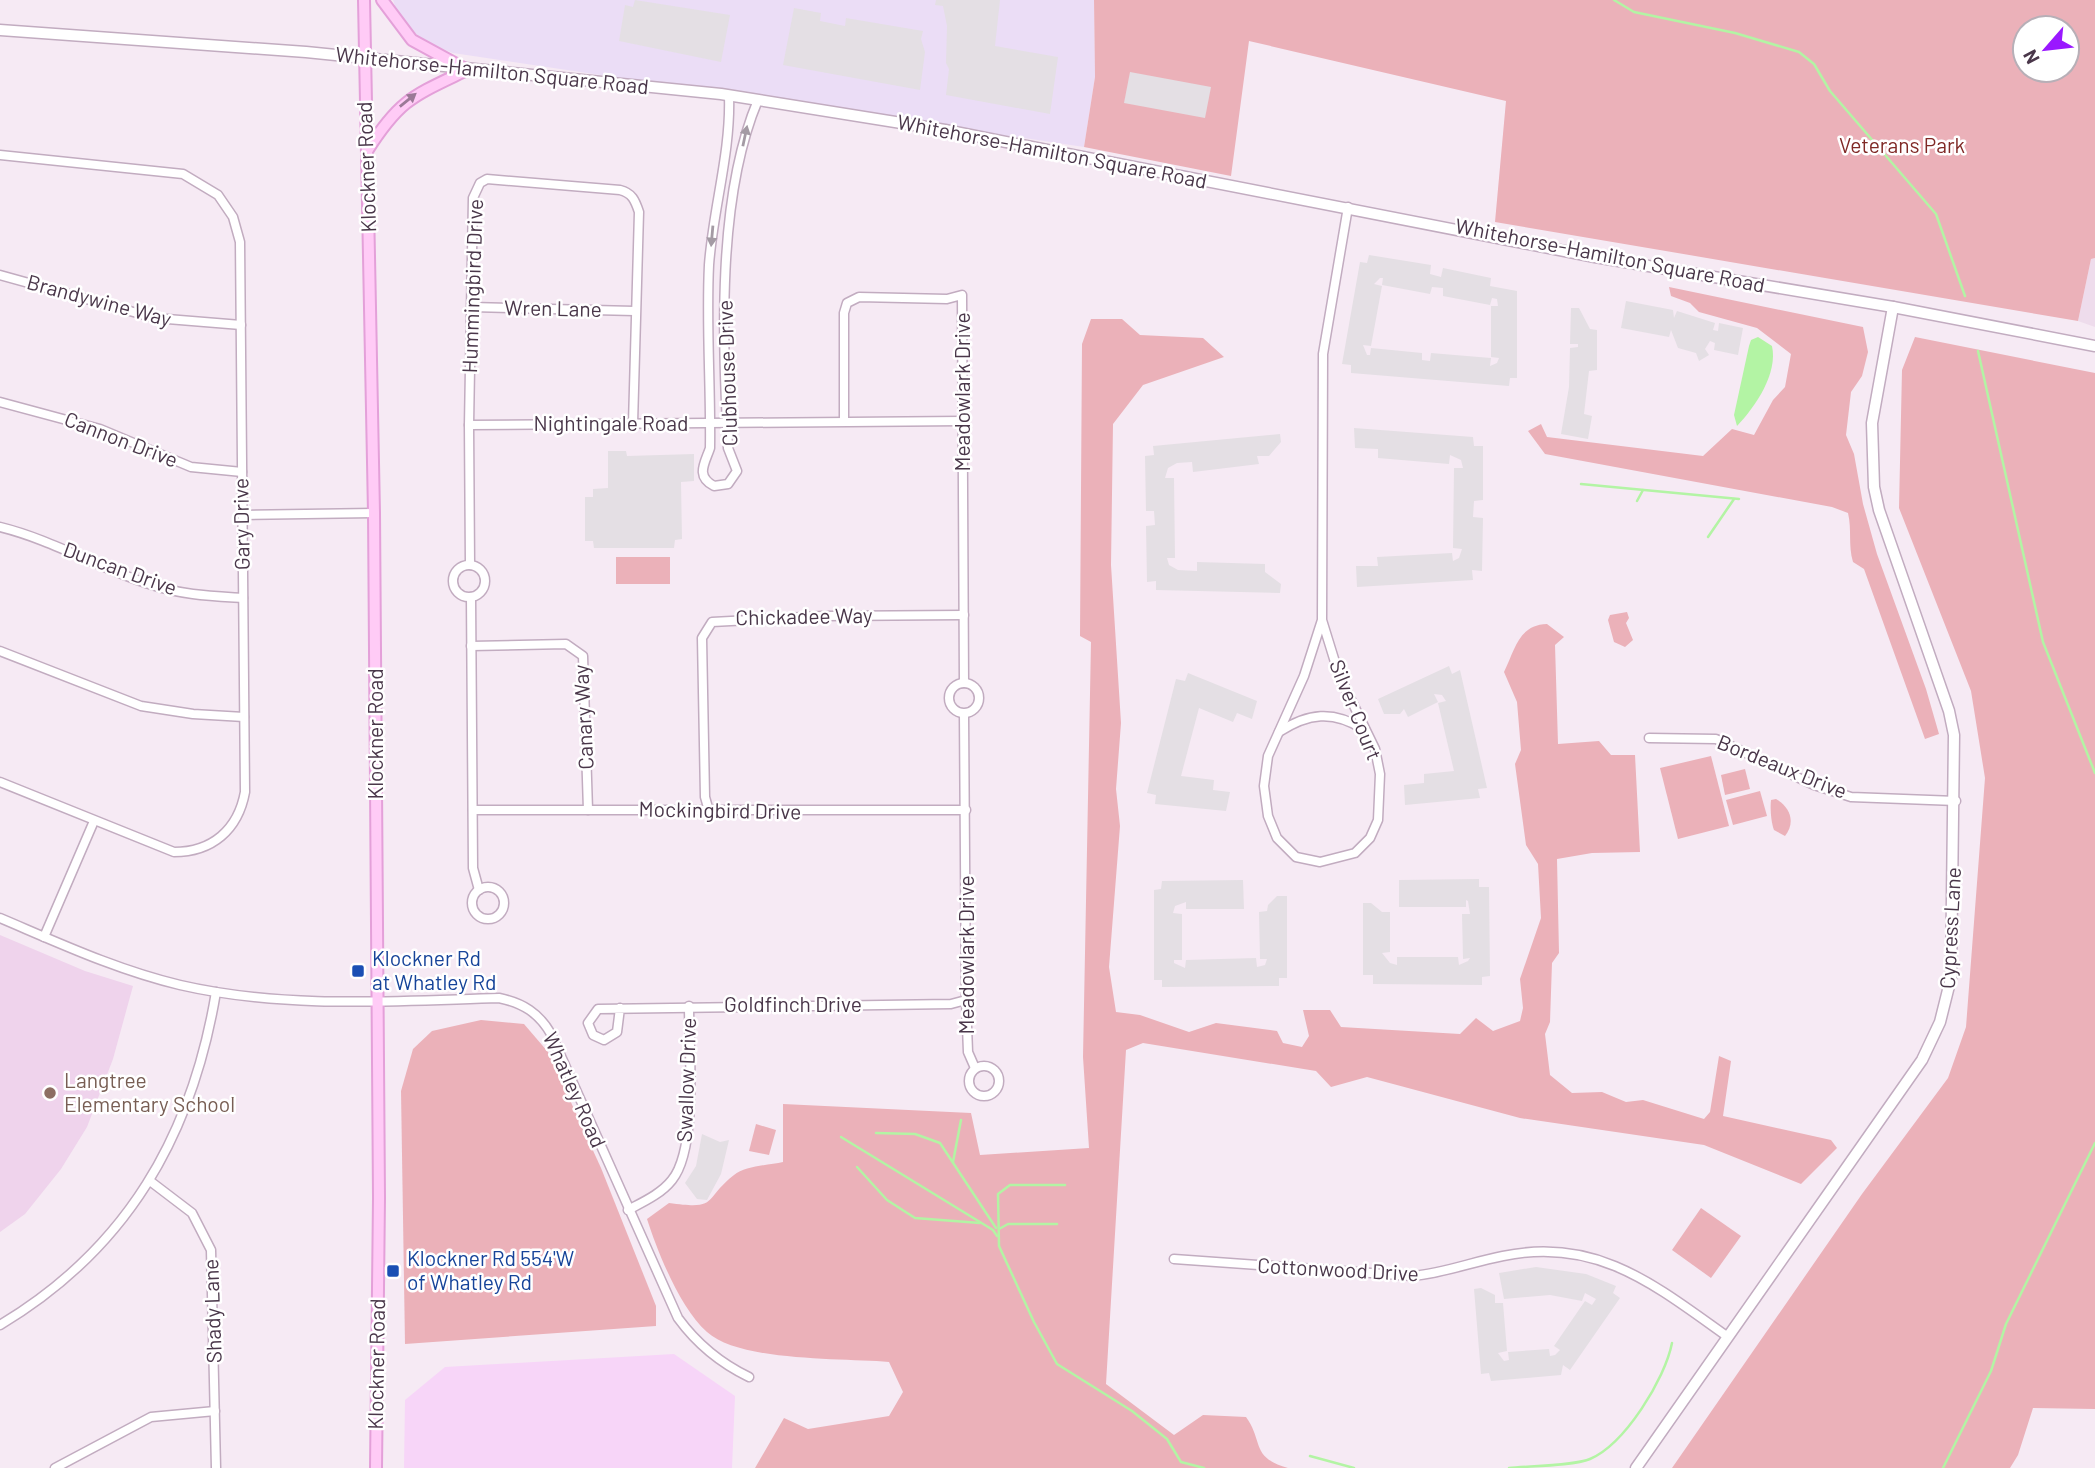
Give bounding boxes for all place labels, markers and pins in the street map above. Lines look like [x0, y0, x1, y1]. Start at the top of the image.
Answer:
place label: Klockner Rd at Whatley Rd [372, 945, 496, 994]
marker: Klockner Rd at Whatley Rd [350, 963, 366, 979]
place label: Langtree Elementary School [64, 1067, 235, 1116]
marker: Langtree Elementary School [42, 1085, 58, 1101]
place label: Klockner Rd 554'W of Whatley Rd [407, 1245, 574, 1294]
marker: Klockner Rd 554'W of Whatley Rd [385, 1263, 401, 1279]

